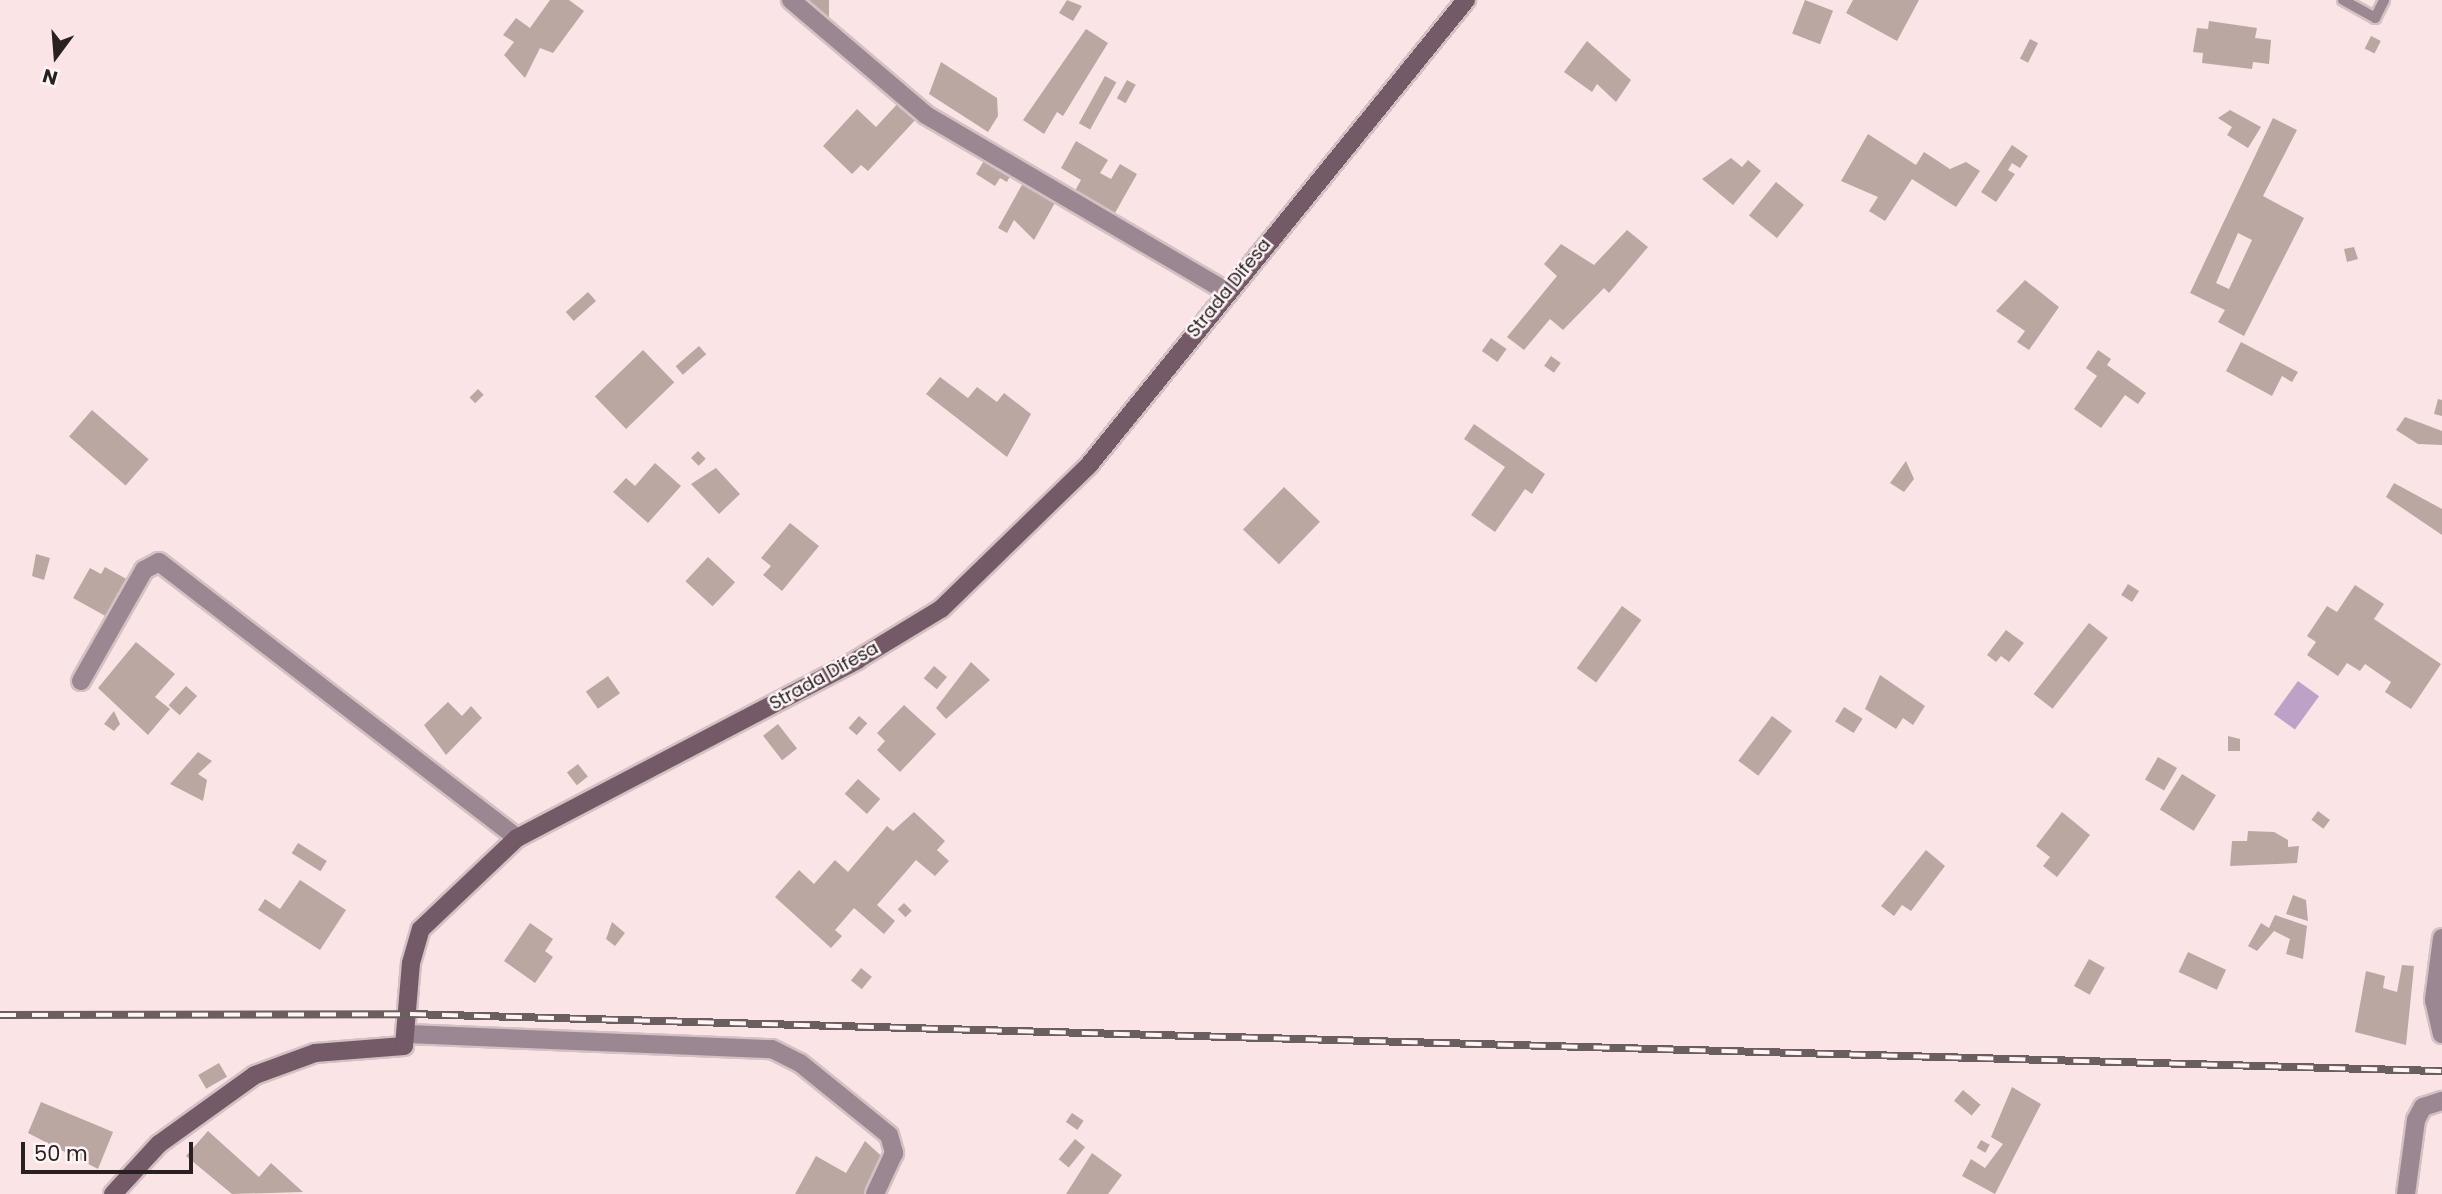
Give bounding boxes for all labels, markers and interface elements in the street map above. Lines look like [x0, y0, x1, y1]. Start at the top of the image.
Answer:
north arrow [21, 21, 91, 91]
text: N [39, 62, 61, 92]
street label: Strada Difesa [1183, 234, 1275, 342]
street label: Strada Difesa [766, 637, 882, 715]
scale bar [24, 1128, 196, 1172]
text: 50 m [34, 1139, 88, 1168]

